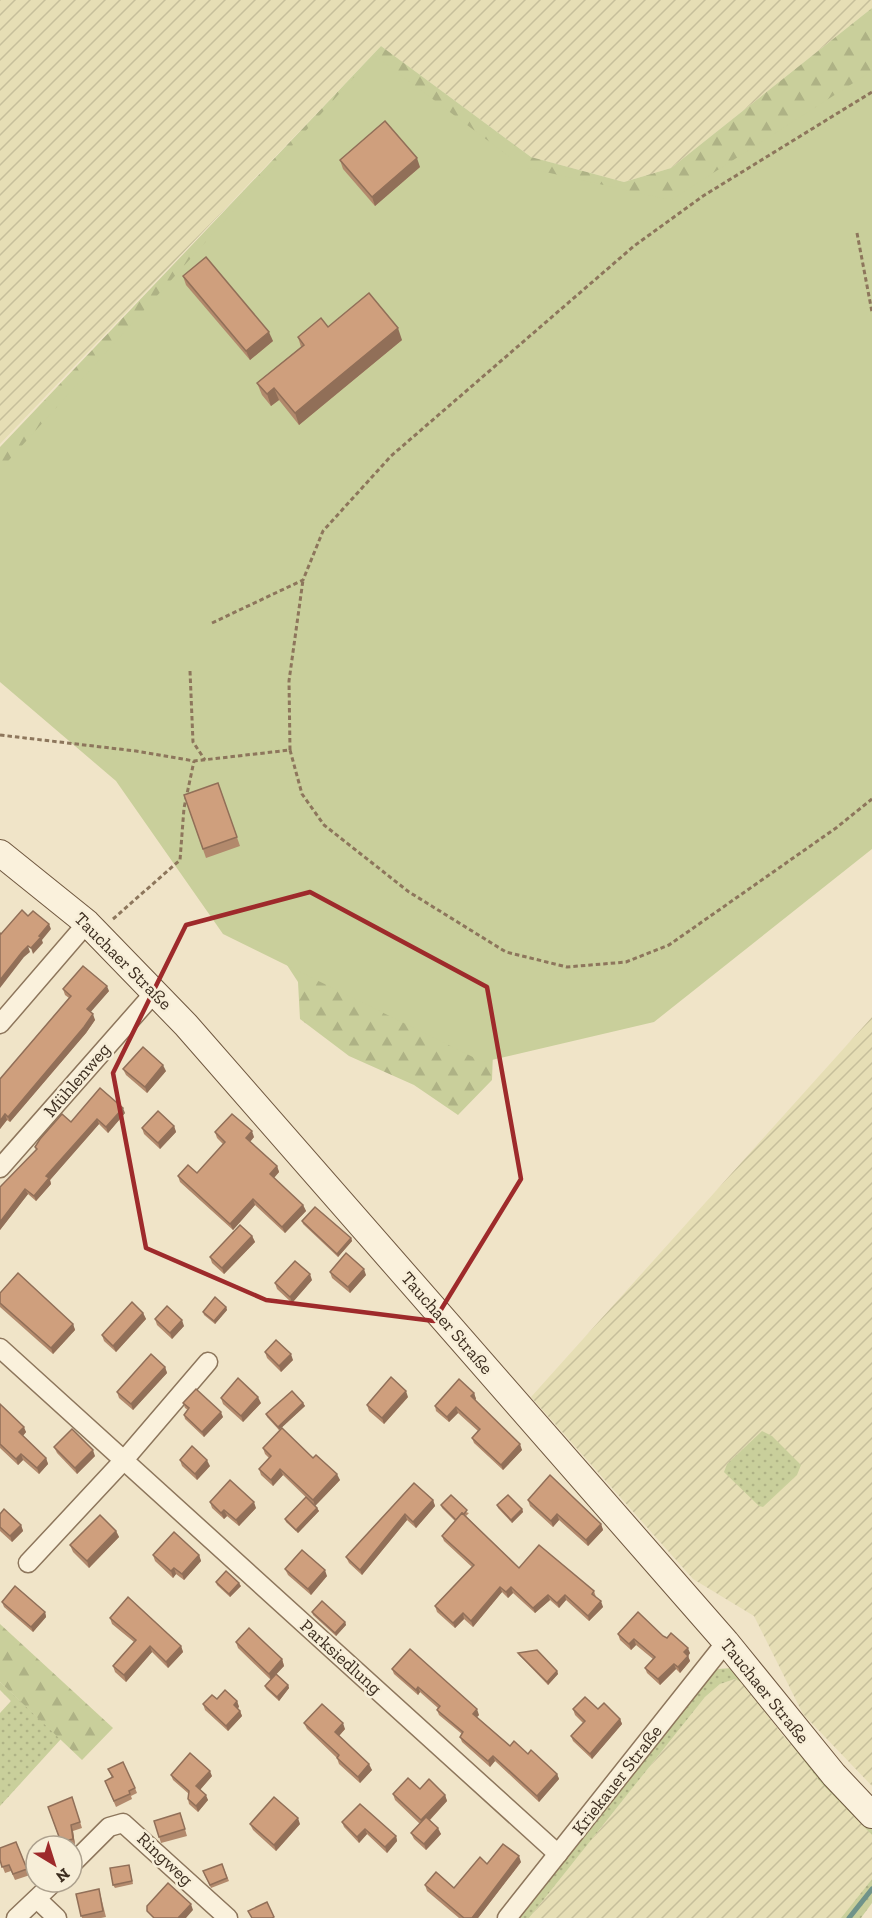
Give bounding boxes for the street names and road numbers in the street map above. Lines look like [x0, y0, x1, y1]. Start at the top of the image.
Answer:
street label: Tauchaer Straße [70, 908, 176, 1014]
street label: Mühlenweg [39, 1038, 115, 1122]
street label: Tauchaer Straße [396, 1267, 498, 1379]
street label: Parksiedlung [296, 1615, 386, 1699]
street label: Tauchaer Straße [716, 1634, 814, 1748]
street label: Kriekauer Straße [567, 1721, 667, 1839]
street label: Ringweg [133, 1828, 198, 1890]

